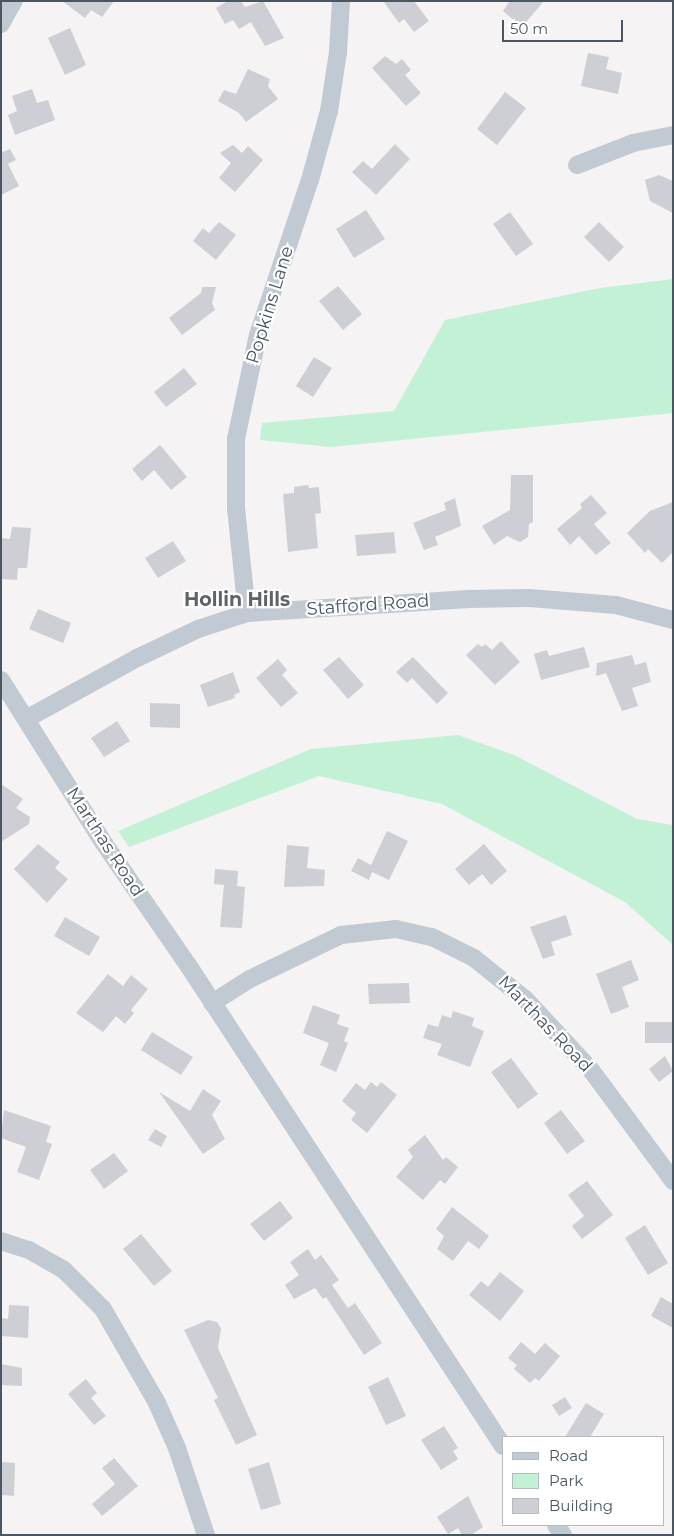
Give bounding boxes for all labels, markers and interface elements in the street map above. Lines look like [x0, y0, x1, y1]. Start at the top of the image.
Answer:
scale bar [504, 10, 625, 42]
text: 50 m [510, 19, 548, 38]
street label: Popkins Lane [242, 244, 298, 366]
district label: Hollin Hills [184, 589, 290, 611]
street label: Stafford Road [306, 590, 430, 620]
street label: Marthas Road [62, 783, 148, 901]
street label: Marthas Road [493, 971, 597, 1077]
legend [502, 1436, 664, 1526]
text: Road [549, 1446, 588, 1465]
text: Park [549, 1471, 583, 1490]
text: Building [549, 1496, 613, 1515]

